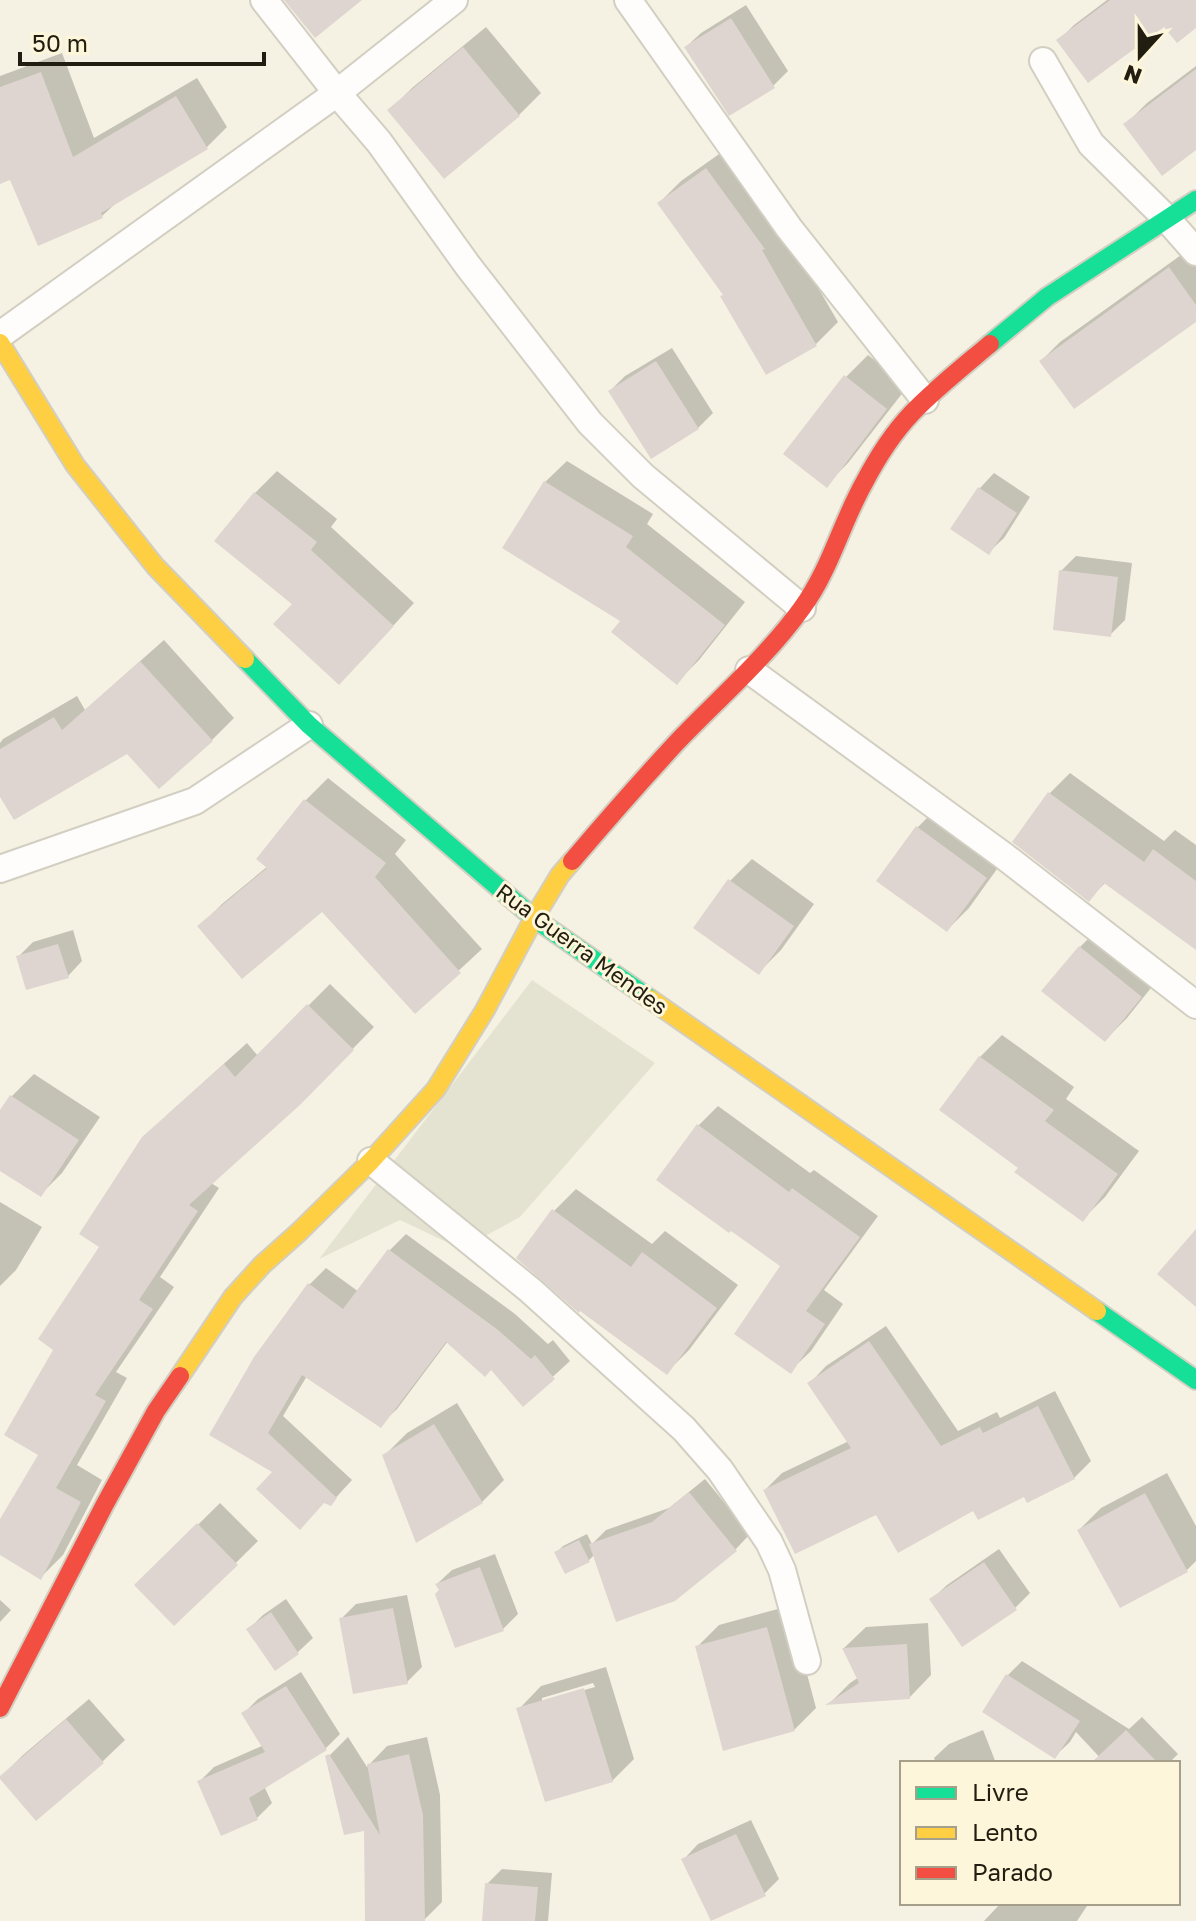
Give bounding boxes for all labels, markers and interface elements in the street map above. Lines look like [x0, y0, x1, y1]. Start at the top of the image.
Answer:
scale bar [20, 16, 264, 66]
north arrow [1100, 16, 1180, 96]
text: 50 m [32, 28, 88, 57]
text: N [1120, 60, 1145, 91]
street label: Rua Guerra Mendes [491, 877, 673, 1020]
legend [900, 1761, 1180, 1905]
text: Livre [972, 1777, 1029, 1806]
text: Lento [972, 1817, 1038, 1846]
text: Parado [972, 1857, 1053, 1886]

